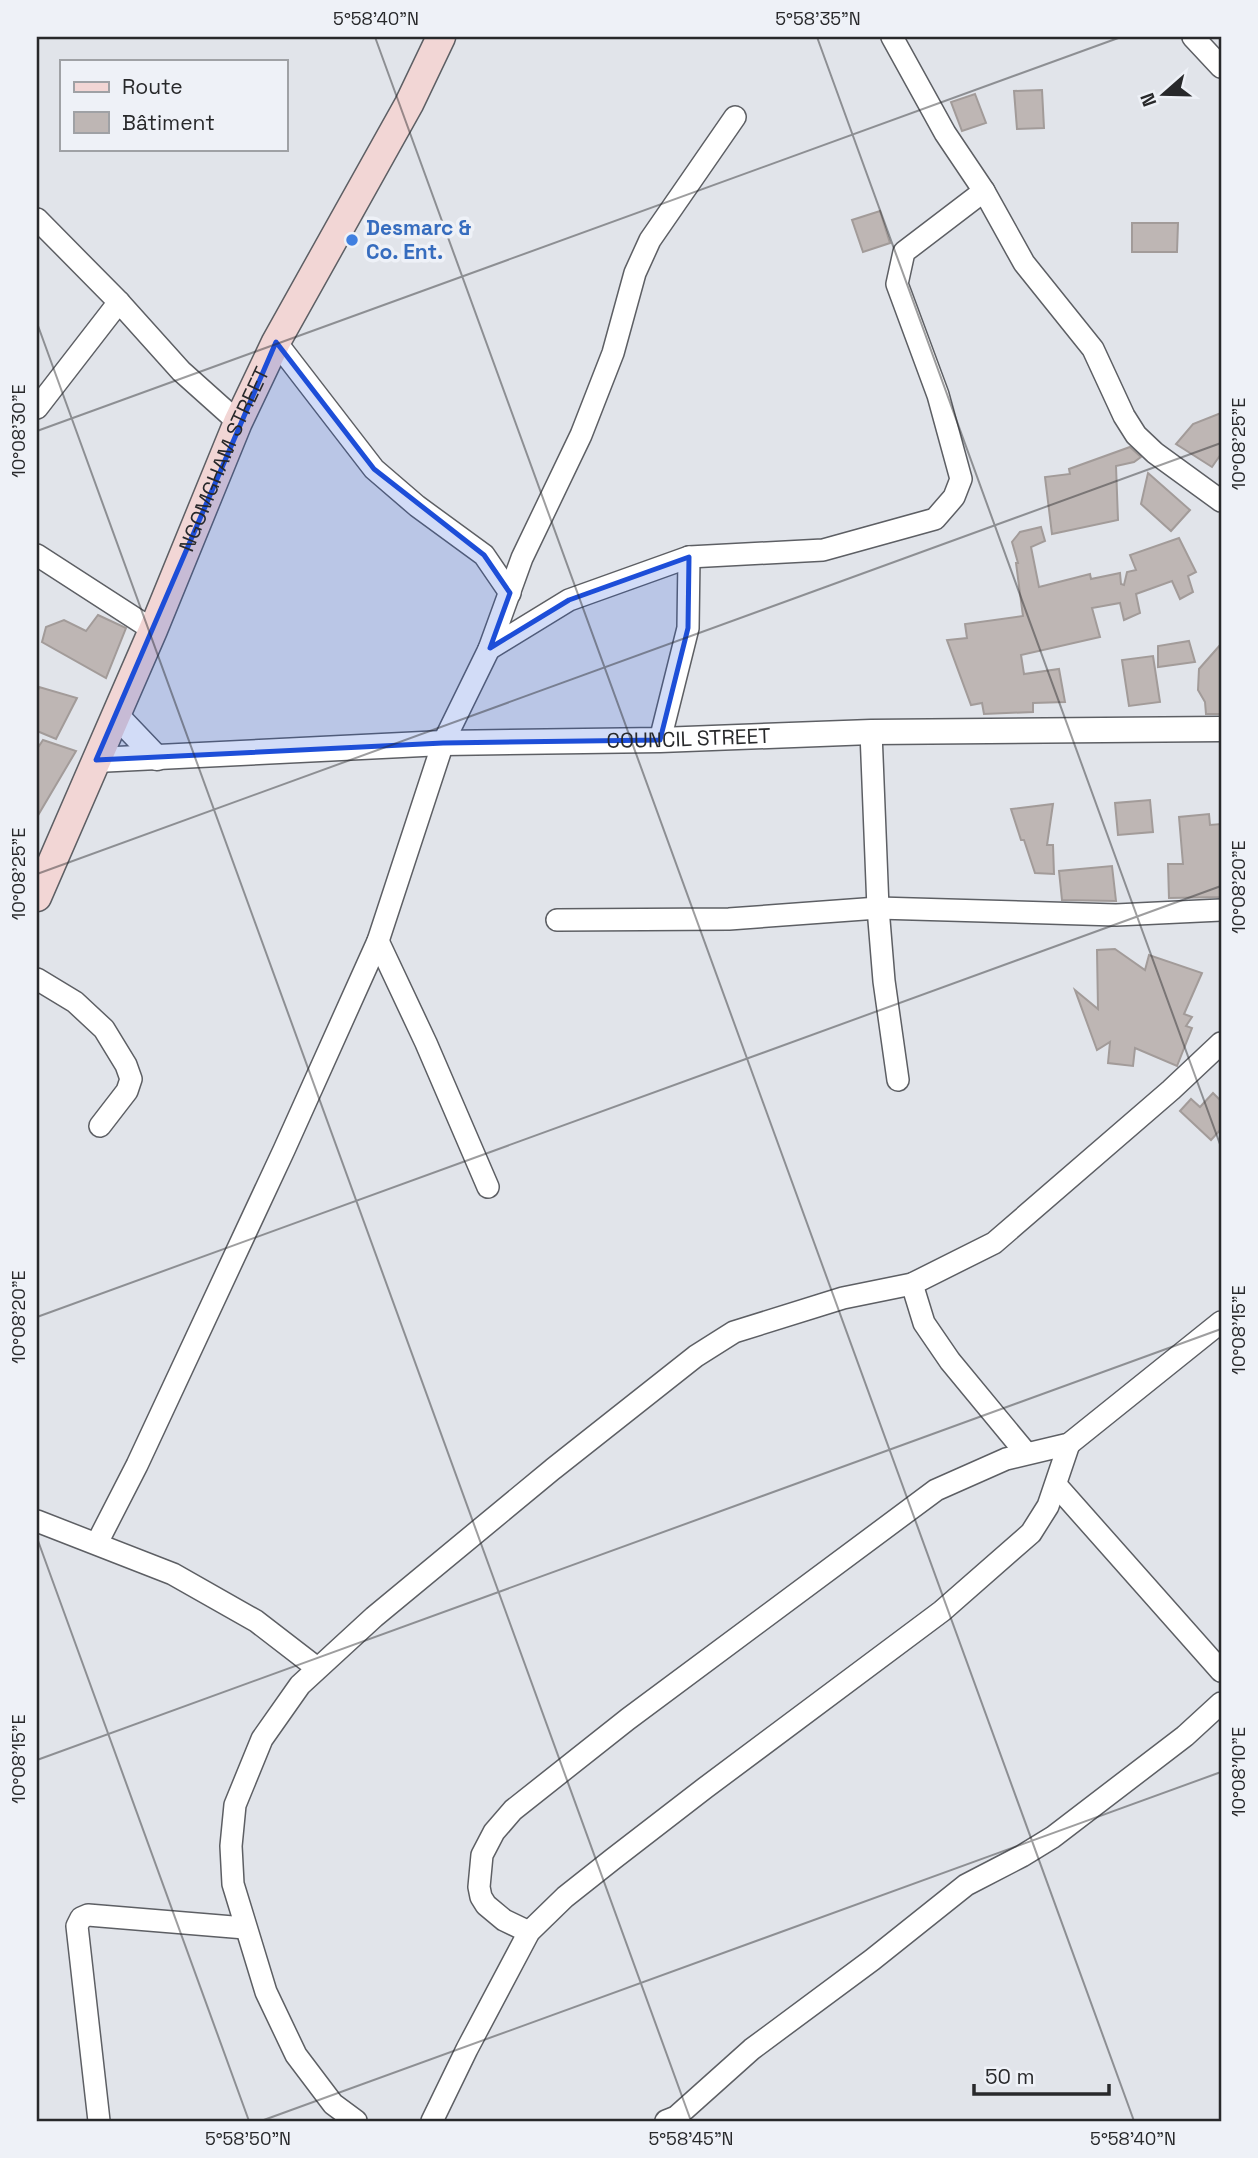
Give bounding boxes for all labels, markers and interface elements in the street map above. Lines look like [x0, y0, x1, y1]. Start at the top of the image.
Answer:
text: 5°58'40"N [333, 7, 419, 30]
text: 5°58'35"N [775, 7, 861, 30]
legend [60, 60, 287, 150]
north arrow [1128, 60, 1198, 130]
text: Route [122, 73, 183, 100]
text: N [1135, 89, 1162, 110]
text: Bâtiment [122, 109, 215, 136]
place label: Desmarc & Co. Ent. [366, 214, 472, 265]
marker: Desmarc & Co. Ent. [344, 232, 360, 248]
street label: NGOMGHAM STREET [172, 362, 275, 556]
text: 10°08'30"E [7, 384, 30, 478]
text: 10°08'25"E [1227, 398, 1250, 490]
street label: COUNCIL STREET [606, 722, 771, 754]
text: 10°08'25"E [7, 828, 30, 920]
text: 10°08'20"E [1227, 840, 1250, 934]
text: 10°08'20"E [7, 1270, 30, 1364]
text: 10°08'15"E [1227, 1285, 1250, 1375]
text: 10°08'15"E [7, 1714, 30, 1804]
text: 10°08'10"E [1227, 1727, 1250, 1817]
scale bar [974, 2053, 1109, 2097]
text: 50 m [985, 2063, 1035, 2090]
text: 5°58'50"N [205, 2127, 291, 2150]
text: 5°58'45"N [648, 2127, 734, 2150]
text: 5°58'40"N [1090, 2127, 1176, 2150]

